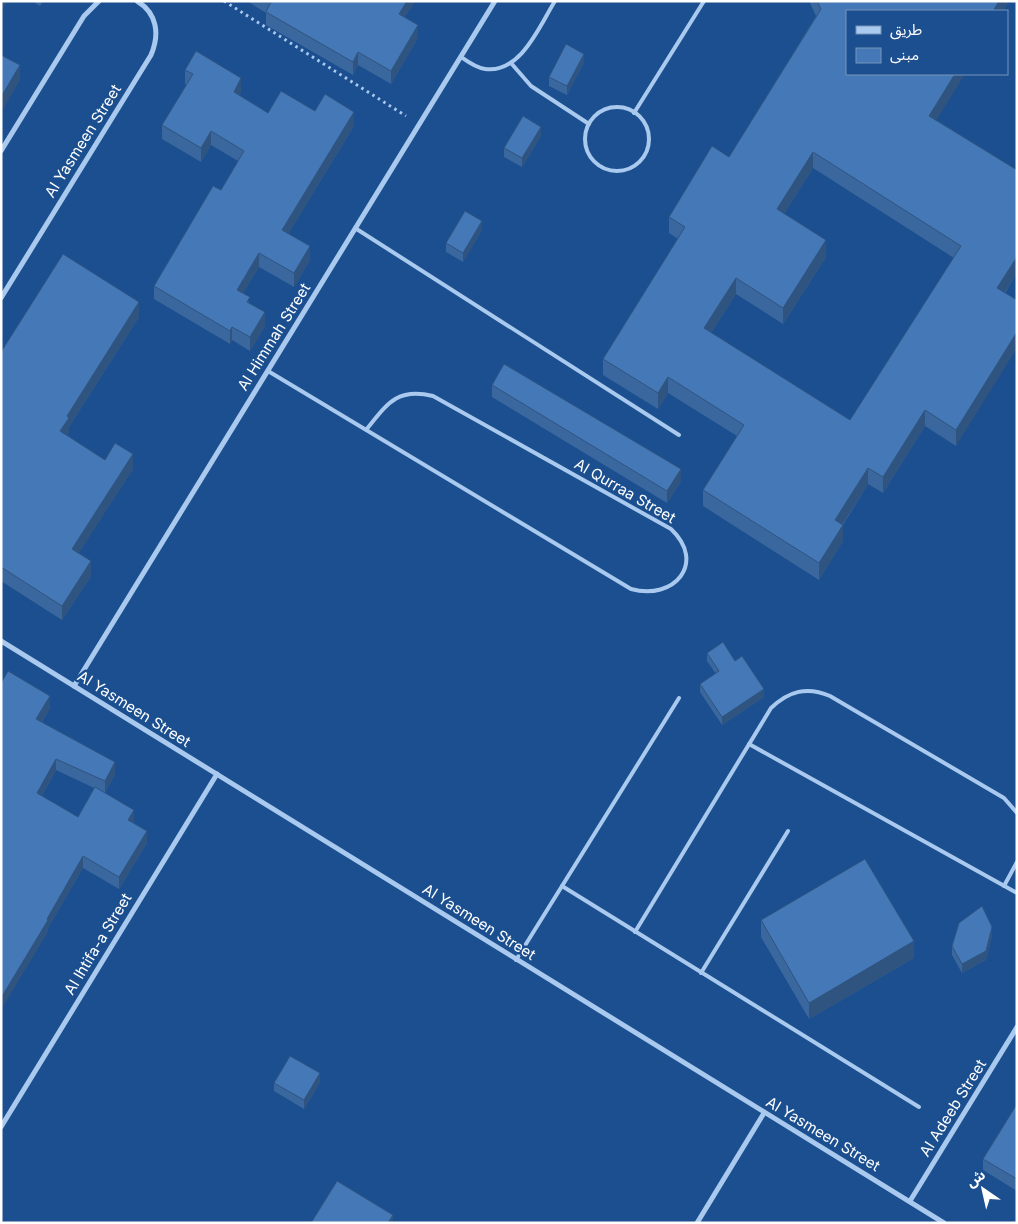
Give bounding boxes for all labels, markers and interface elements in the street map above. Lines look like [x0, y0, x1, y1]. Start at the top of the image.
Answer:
legend [846, 10, 1008, 75]
text: طريق [890, 20, 922, 40]
text: مبنى [890, 45, 919, 64]
street label: Al Yasmeen Street [40, 81, 125, 201]
street label: Al Himmah Street [233, 279, 314, 394]
street label: Al Qurraa Street [571, 454, 679, 527]
street label: Al Yasmeen Street [74, 666, 194, 751]
street label: Al Yasmeen Street [419, 879, 539, 964]
street label: Al Ihtifa-a Street [60, 889, 135, 998]
street label: Al Adeeb Street [915, 1056, 990, 1160]
street label: Al Yasmeen Street [763, 1092, 884, 1175]
north arrow [958, 1164, 1008, 1214]
text: ش [963, 1165, 988, 1190]

